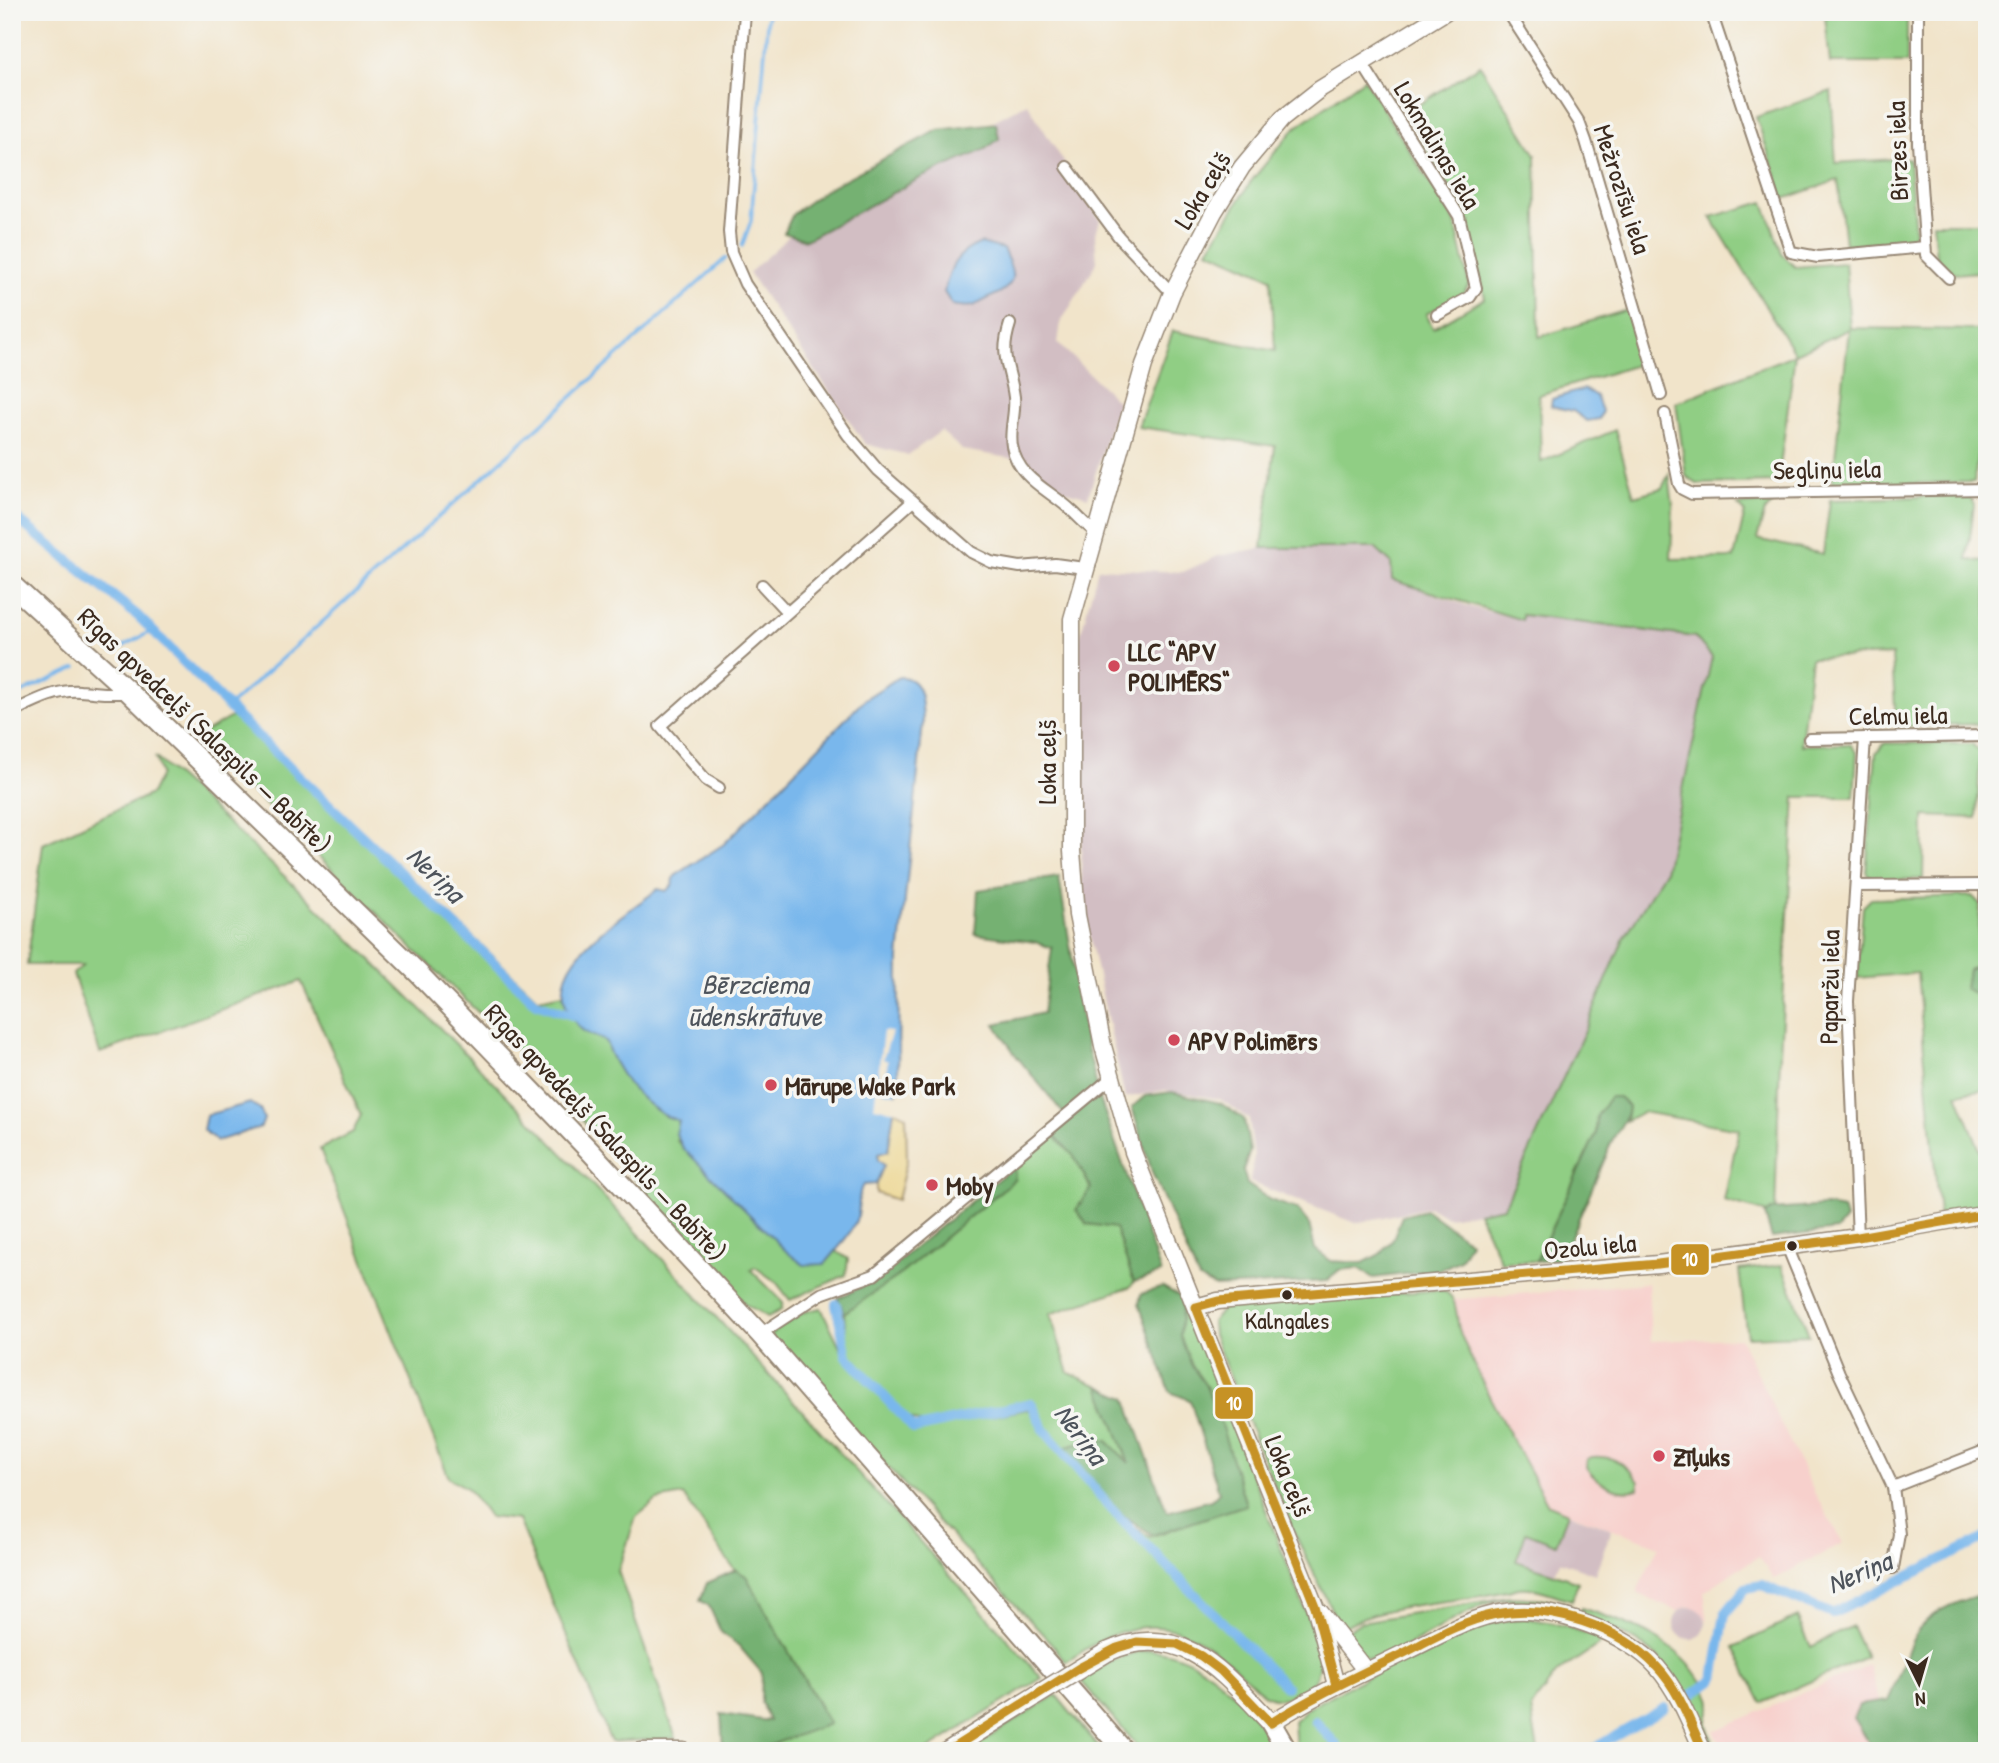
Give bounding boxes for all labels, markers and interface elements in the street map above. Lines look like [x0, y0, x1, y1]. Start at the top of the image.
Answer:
street label: Lokmaliņas iela [1386, 75, 1490, 215]
street label: Birzes iela [1878, 101, 1916, 201]
street label: Mežrozīšu iela [1586, 120, 1660, 258]
street label: Loka ceļš [1165, 145, 1239, 235]
street label: Segliņu iela [1773, 451, 1881, 487]
street label: Rīgas apvedceļš (Salaspils — Babīte) [70, 599, 340, 861]
place label: LLC “APV POLIMĒRS“ [1128, 634, 1230, 699]
marker: LLC “APV POLIMĒRS“ [1106, 658, 1122, 674]
street label: Celmu iela [1848, 697, 1948, 733]
street label: Loka ceļš [1029, 720, 1064, 804]
water label: Neriņa [399, 837, 475, 913]
street label: Paparžu iela [1811, 929, 1847, 1045]
water label: Bērzciema ūdenskrātuve [688, 965, 823, 1035]
street label: Rīgas apvedceļš (Salaspils — Babīte) [477, 996, 735, 1268]
place label: APV Polimērs [1188, 1023, 1318, 1058]
marker: APV Polimērs [1166, 1032, 1182, 1048]
place label: Mārupe Wake Park [785, 1068, 956, 1104]
marker: Mārupe Wake Park [763, 1077, 779, 1093]
place label: Moby [946, 1168, 994, 1204]
marker: Moby [924, 1177, 940, 1193]
street label: Ozolu iela [1542, 1225, 1638, 1267]
unlabelled marker [1785, 1239, 1799, 1253]
line badge: 10 [1670, 1243, 1710, 1276]
text: 10 [1682, 1246, 1698, 1272]
marker: Kalngales [1280, 1288, 1294, 1302]
place label: Kalngales [1245, 1304, 1329, 1336]
line badge: 10 [1214, 1386, 1254, 1420]
text: 10 [1226, 1390, 1242, 1416]
water label: Neriņa [1046, 1396, 1118, 1474]
street label: Loka ceļš [1257, 1430, 1321, 1522]
place label: Zīļuks [1673, 1439, 1730, 1474]
marker: Zīļuks [1651, 1448, 1667, 1464]
water label: Neriņa [1821, 1540, 1900, 1603]
north arrow [1884, 1648, 1954, 1718]
text: N [1914, 1687, 1927, 1713]

